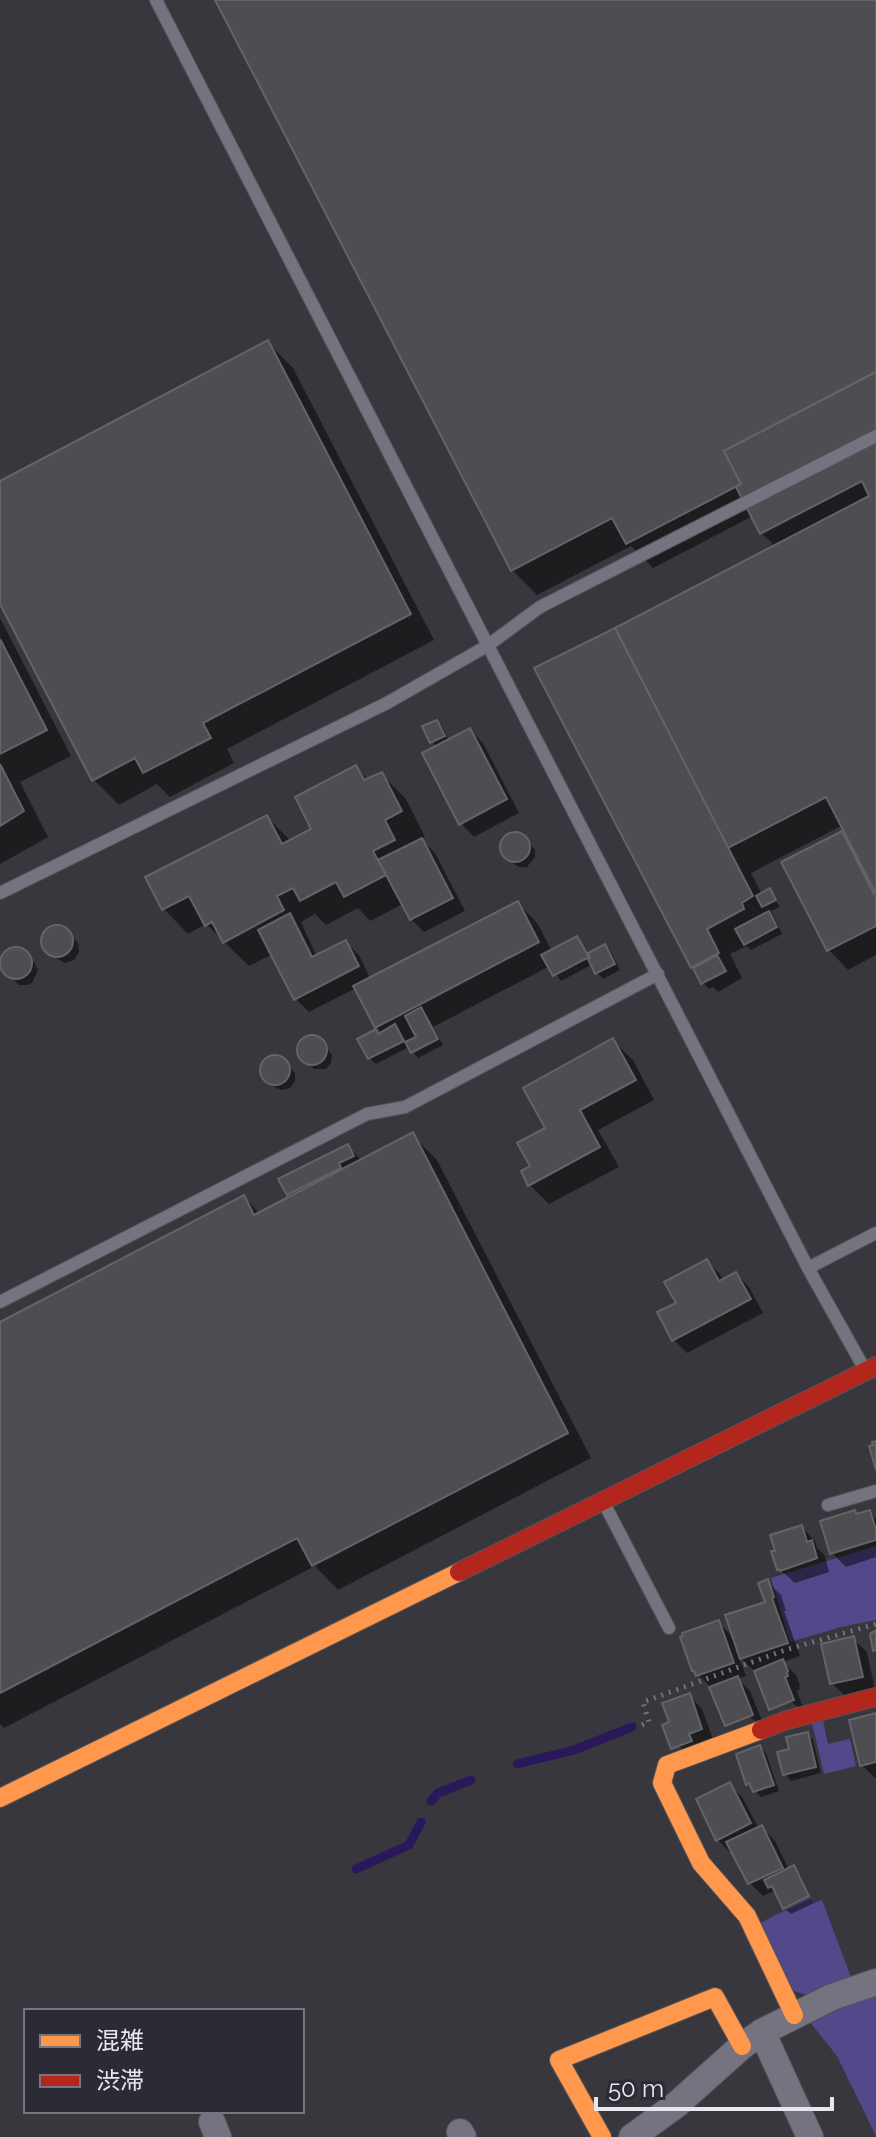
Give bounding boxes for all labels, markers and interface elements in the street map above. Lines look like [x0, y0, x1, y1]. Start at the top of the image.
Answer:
legend [24, 2009, 304, 2113]
text: 混雑 [96, 2026, 144, 2055]
scale bar [596, 2061, 832, 2111]
text: 渋滞 [96, 2066, 144, 2095]
text: 50 m [608, 2074, 664, 2103]

